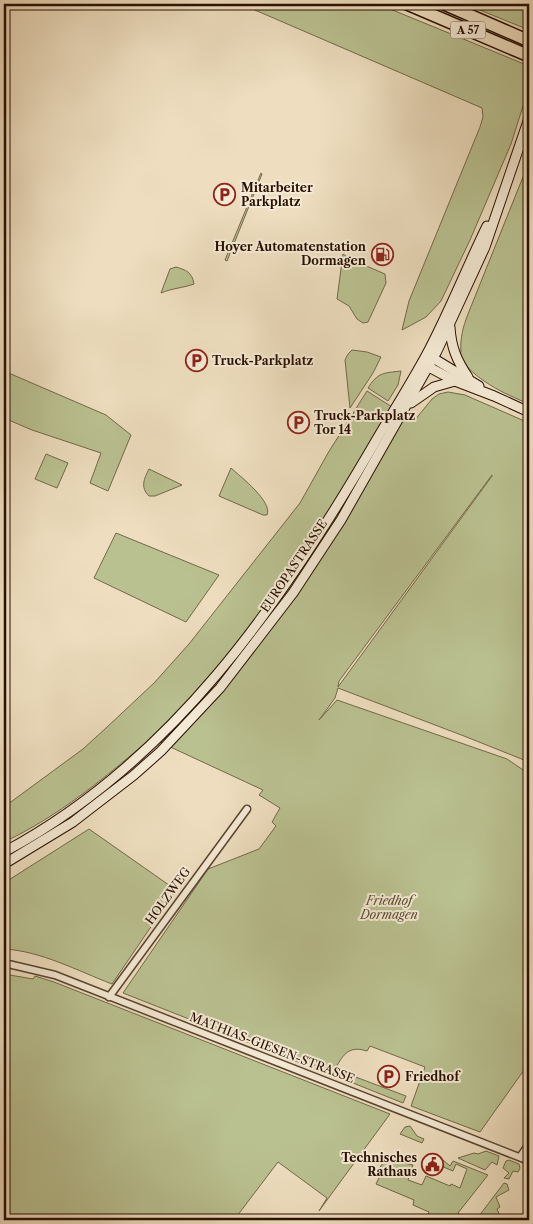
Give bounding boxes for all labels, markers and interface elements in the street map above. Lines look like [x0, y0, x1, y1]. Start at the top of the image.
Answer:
road number: A 57 [450, 22, 486, 38]
place label: Mitarbeiter Parkplatz [241, 180, 313, 209]
parking icon: Mitarbeiter Parkplatz [213, 183, 237, 207]
place label: Hoyer Automatenstation Dormagen [215, 239, 367, 268]
fuel station icon: Hoyer Automatenstation Dormagen [370, 242, 394, 266]
parking icon: Truck-Parkplatz [184, 349, 208, 373]
place label: Truck-Parkplatz [212, 353, 313, 368]
place label: Truck-Parkplatz Tor 14 [314, 408, 415, 437]
parking icon: Truck-Parkplatz Tor 14 [286, 411, 310, 435]
street label: EUROPASTRASSE [257, 516, 330, 615]
street label: HOLZWEG [142, 864, 194, 927]
park label: Friedhof Dormagen [359, 893, 418, 922]
street label: MATHIAS-GIESEN-STRASSE [188, 1009, 357, 1086]
parking icon: Friedhof [377, 1065, 401, 1089]
place label: Friedhof [405, 1069, 461, 1084]
place label: Technisches Rathaus [341, 1150, 417, 1179]
public building icon: Technisches Rathaus [421, 1153, 445, 1177]

